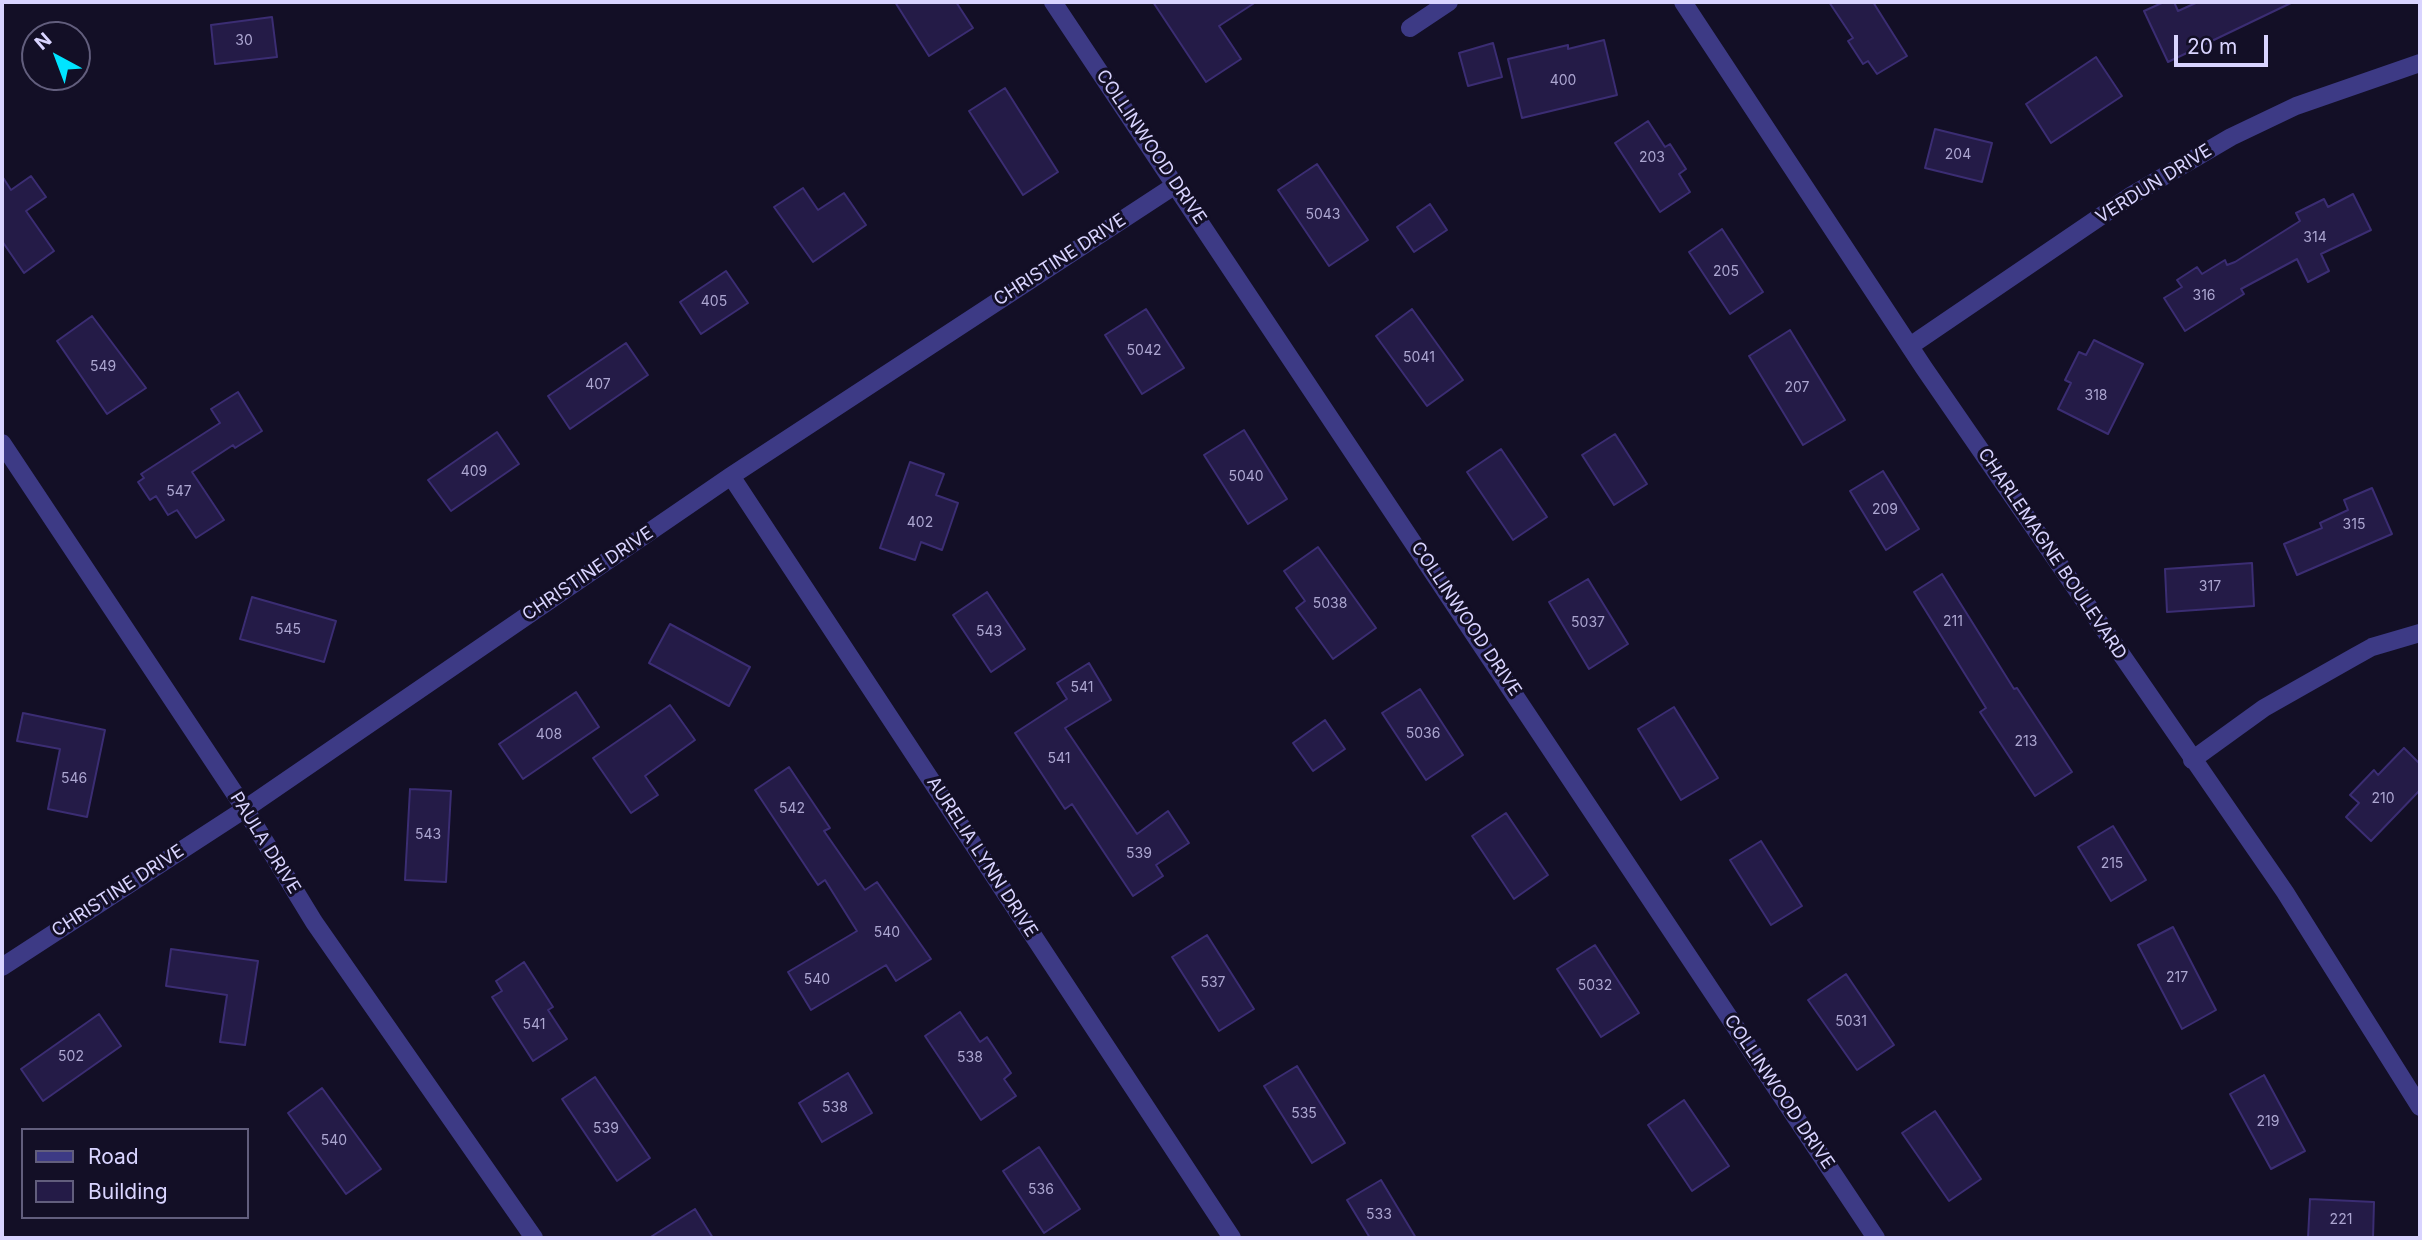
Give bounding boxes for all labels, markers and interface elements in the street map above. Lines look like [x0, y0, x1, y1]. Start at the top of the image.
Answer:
north arrow [21, 21, 91, 91]
scale bar [2177, 21, 2272, 65]
text: N [30, 28, 56, 55]
house number: 30 [235, 33, 253, 49]
text: 20 m [2187, 34, 2237, 59]
street label: COLLINWOOD DRIVE [1091, 66, 1211, 228]
house number: 400 [1550, 73, 1576, 89]
street label: VERDUN DRIVE [2092, 140, 2216, 228]
house number: 204 [1945, 147, 1971, 163]
house number: 203 [1639, 150, 1665, 166]
house number: 5043 [1305, 207, 1341, 223]
street label: CHRISTINE DRIVE [990, 209, 1130, 311]
house number: 314 [2303, 230, 2327, 246]
house number: 205 [1713, 264, 1739, 280]
house number: 316 [2192, 288, 2216, 304]
house number: 405 [701, 294, 727, 310]
house number: 5042 [1127, 343, 1161, 359]
house number: 5041 [1403, 350, 1435, 366]
house number: 549 [90, 359, 116, 375]
house number: 407 [585, 377, 611, 393]
house number: 207 [1784, 380, 1810, 396]
house number: 318 [2084, 388, 2108, 404]
street label: CHARLEMAGNE BOULEVARD [1973, 444, 2131, 664]
house number: 409 [461, 464, 487, 480]
house number: 5040 [1228, 469, 1264, 485]
house number: 547 [166, 484, 192, 500]
house number: 209 [1872, 502, 1898, 518]
house number: 402 [907, 515, 933, 531]
house number: 315 [2343, 517, 2365, 533]
street label: CHRISTINE DRIVE [519, 522, 657, 626]
street label: COLLINWOOD DRIVE [1406, 538, 1526, 700]
house number: 317 [2199, 579, 2221, 595]
house number: 5038 [1313, 596, 1347, 612]
house number: 211 [1943, 614, 1963, 630]
house number: 5037 [1571, 615, 1605, 631]
house number: 545 [275, 622, 301, 638]
house number: 543 [976, 624, 1002, 640]
house number: 541 [1071, 680, 1093, 696]
house number: 5036 [1406, 726, 1440, 742]
house number: 408 [536, 727, 562, 743]
house number: 213 [2015, 734, 2037, 750]
house number: 541 [1048, 751, 1070, 767]
house number: 546 [61, 771, 87, 787]
street label: AURELIA LYNN DRIVE [922, 773, 1042, 941]
street label: PAULA DRIVE [225, 788, 305, 898]
house number: 210 [2371, 791, 2395, 807]
house number: 542 [779, 801, 805, 817]
house number: 543 [415, 827, 441, 843]
street label: CHRISTINE DRIVE [48, 840, 188, 942]
house number: 539 [1126, 846, 1152, 862]
house number: 215 [2101, 856, 2123, 872]
house number: 540 [874, 925, 900, 941]
house number: 217 [2166, 970, 2188, 986]
house number: 540 [804, 972, 830, 988]
house number: 537 [1200, 975, 1226, 991]
house number: 5032 [1578, 978, 1612, 994]
street label: COLLINWOOD DRIVE [1719, 1011, 1839, 1173]
house number: 5031 [1835, 1014, 1867, 1030]
house number: 541 [523, 1017, 545, 1033]
house number: 502 [58, 1049, 84, 1065]
house number: 538 [957, 1050, 983, 1066]
house number: 538 [822, 1100, 848, 1116]
house number: 535 [1291, 1106, 1317, 1122]
house number: 219 [2257, 1114, 2279, 1130]
house number: 539 [593, 1121, 619, 1137]
legend [21, 1128, 248, 1219]
house number: 540 [321, 1133, 347, 1149]
text: Road [88, 1144, 139, 1169]
text: Building [88, 1179, 168, 1204]
house number: 536 [1028, 1182, 1054, 1198]
house number: 533 [1366, 1207, 1392, 1223]
house number: 221 [2330, 1212, 2352, 1228]

